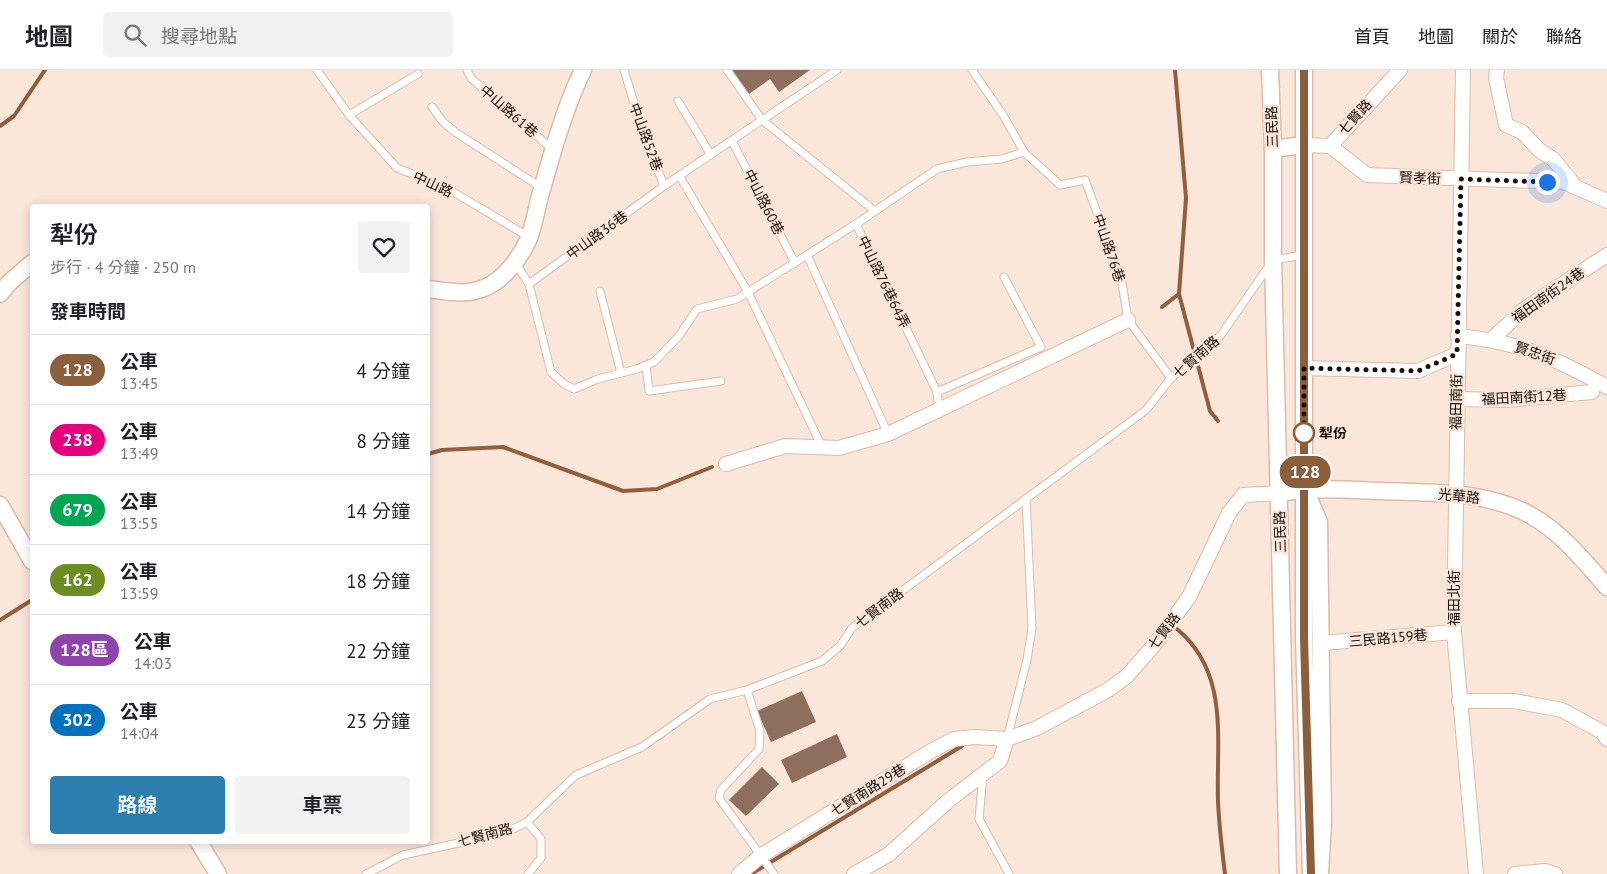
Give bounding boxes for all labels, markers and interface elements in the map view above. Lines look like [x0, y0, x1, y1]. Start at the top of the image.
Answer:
search box [103, 12, 453, 57]
text: 地圖 [25, 21, 73, 52]
icon: search [121, 21, 149, 49]
text: 搜尋地點 [161, 24, 237, 48]
text: 首頁 [1354, 25, 1390, 48]
text: 地圖 [1418, 25, 1454, 48]
text: 關於 [1482, 25, 1518, 48]
text: 聯絡 [1546, 25, 1582, 48]
street label: 中山路61巷 [476, 81, 542, 141]
street label: 七賢路 [1334, 95, 1376, 139]
street label: 中山路52巷 [625, 100, 667, 174]
street label: 三民路 [1262, 106, 1282, 148]
street label: 中山路60巷 [740, 166, 788, 238]
street label: 中山路 [410, 167, 456, 201]
street label: 賢孝街 [1399, 168, 1441, 188]
your location [1535, 170, 1560, 195]
street label: 中山路36巷 [563, 207, 631, 263]
street label: 中山路76巷 [1089, 211, 1129, 285]
text: 犁份 [50, 219, 98, 250]
button: heart [358, 221, 410, 273]
street label: 中山路76巷64弄 [854, 233, 914, 331]
text: 步行 · 4 分鐘 · 250 m [50, 257, 196, 277]
street label: 福田南街24巷 [1508, 263, 1588, 327]
text: 發車時間 [50, 299, 126, 323]
street label: 七賢南路 [1169, 332, 1223, 382]
street label: 賢忠街 [1512, 338, 1558, 368]
text: 公車 [120, 349, 158, 373]
text: 128 [62, 358, 93, 381]
text: 4 分鐘 [357, 359, 410, 383]
text: 13:45 [120, 373, 158, 393]
street label: 福田南街 [1447, 374, 1465, 430]
street label: 福田南街12巷 [1481, 386, 1567, 408]
text: 公車 [120, 419, 158, 443]
marker: 犁份 [1293, 422, 1315, 444]
place label: 犁份 [1319, 424, 1347, 442]
text: 238 [62, 428, 93, 451]
text: 8 分鐘 [357, 429, 410, 453]
text: 13:49 [120, 443, 158, 463]
line badge: 128 [1276, 456, 1334, 488]
text: 128 [1290, 460, 1320, 483]
street label: 光華路 [1437, 485, 1481, 507]
text: 公車 [120, 489, 158, 513]
text: 679 [62, 498, 93, 521]
text: 14 分鐘 [346, 499, 410, 523]
street label: 三民路 [1270, 511, 1290, 553]
text: 13:55 [120, 513, 158, 533]
text: 公車 [120, 559, 158, 583]
text: 162 [62, 568, 93, 591]
text: 18 分鐘 [346, 569, 410, 593]
street label: 福田北街 [1445, 570, 1463, 626]
text: 13:59 [120, 583, 158, 603]
street label: 七賢南路 [851, 584, 907, 632]
street label: 七賢路 [1144, 609, 1184, 653]
street label: 三民路159巷 [1348, 626, 1428, 650]
text: 公車 [134, 629, 172, 653]
text: 128區 [60, 638, 109, 661]
text: 22 分鐘 [346, 639, 410, 663]
text: 14:03 [134, 653, 172, 673]
text: 公車 [120, 699, 158, 723]
text: 302 [62, 708, 93, 731]
text: 23 分鐘 [346, 709, 410, 733]
text: 14:04 [120, 723, 158, 743]
street label: 七賢南路29巷 [827, 760, 909, 820]
button: 路線 [50, 776, 225, 834]
button: 車票 [235, 776, 410, 834]
street label: 七賢南路 [456, 819, 514, 851]

